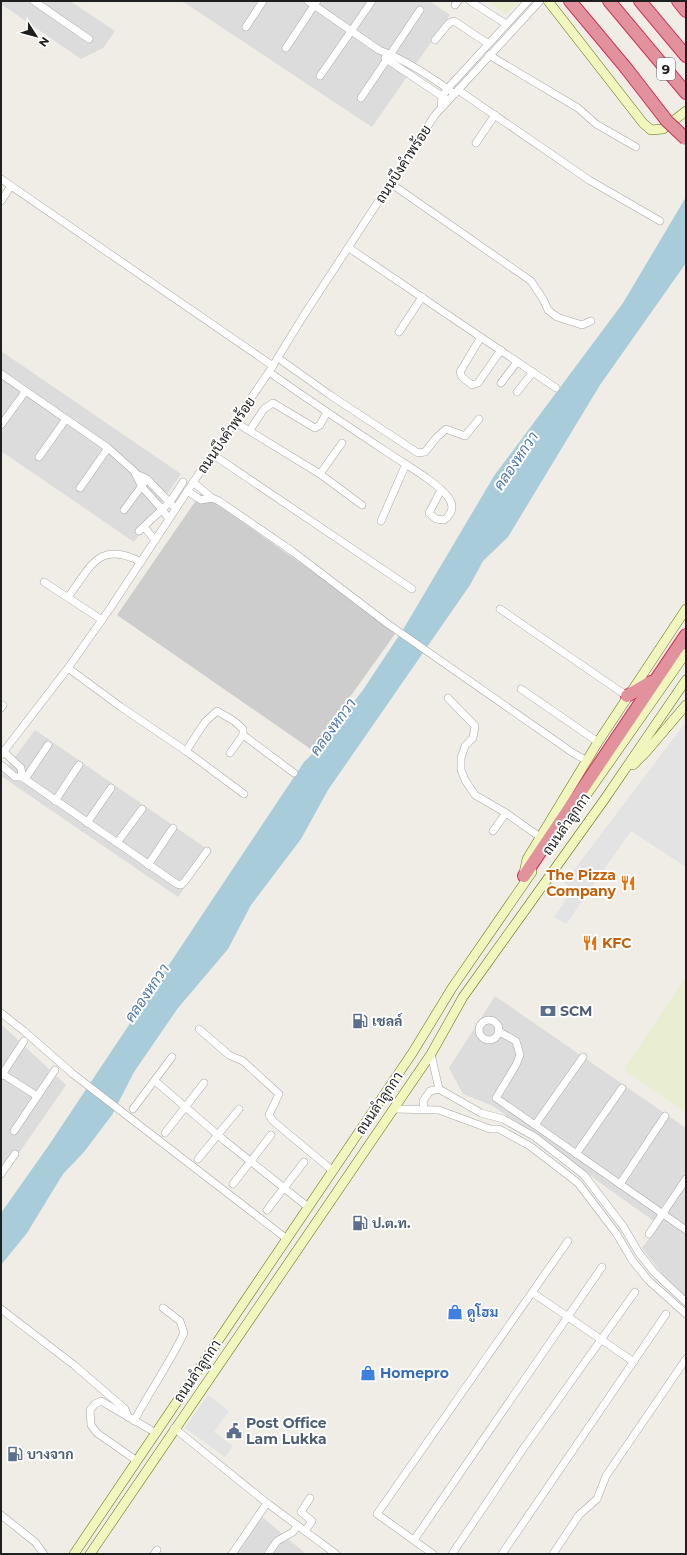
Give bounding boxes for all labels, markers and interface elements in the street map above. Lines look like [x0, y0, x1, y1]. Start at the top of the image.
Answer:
north arrow [16, 16, 56, 56]
text: N [36, 34, 52, 50]
road number: 9 [657, 58, 675, 80]
street label: ถนนบึงคำพร้อย [371, 121, 435, 207]
street label: ถนนบึงคำพร้อย [193, 393, 259, 477]
water label: คลองหกวา [489, 428, 542, 494]
water label: คลองหกวา [305, 694, 360, 759]
street label: ถนนลำลูกกา [538, 789, 595, 859]
place label: The Pizza Company [546, 866, 617, 900]
restaurant icon: The Pizza Company [619, 874, 637, 892]
restaurant icon: KFC [581, 934, 599, 952]
place label: KFC [602, 934, 631, 952]
water label: คลองหกวา [120, 960, 173, 1026]
bank icon: SCM [539, 1002, 557, 1020]
place label: SCM [560, 1002, 592, 1020]
fuel station icon: เชลล์ [351, 1012, 369, 1030]
place label: เชลล์ [372, 1012, 403, 1030]
street label: ถนนลำลูกกา [351, 1068, 407, 1138]
fuel station icon: ป.ต.ท. [351, 1214, 369, 1232]
place label: ป.ต.ท. [372, 1214, 411, 1232]
shop icon: ดูโฮม [446, 1303, 464, 1321]
place label: ดูโฮม [467, 1303, 498, 1323]
street label: ถนนลำลูกกา [169, 1336, 225, 1406]
shop icon: Homepro [359, 1364, 377, 1382]
place label: Homepro [380, 1364, 449, 1382]
place label: Post Office Lam Lukka [246, 1414, 327, 1448]
public building icon: Post Office Lam Lukka [225, 1422, 243, 1440]
fuel station icon: บางจาก [6, 1445, 24, 1463]
place label: บางจาก [27, 1445, 74, 1463]

